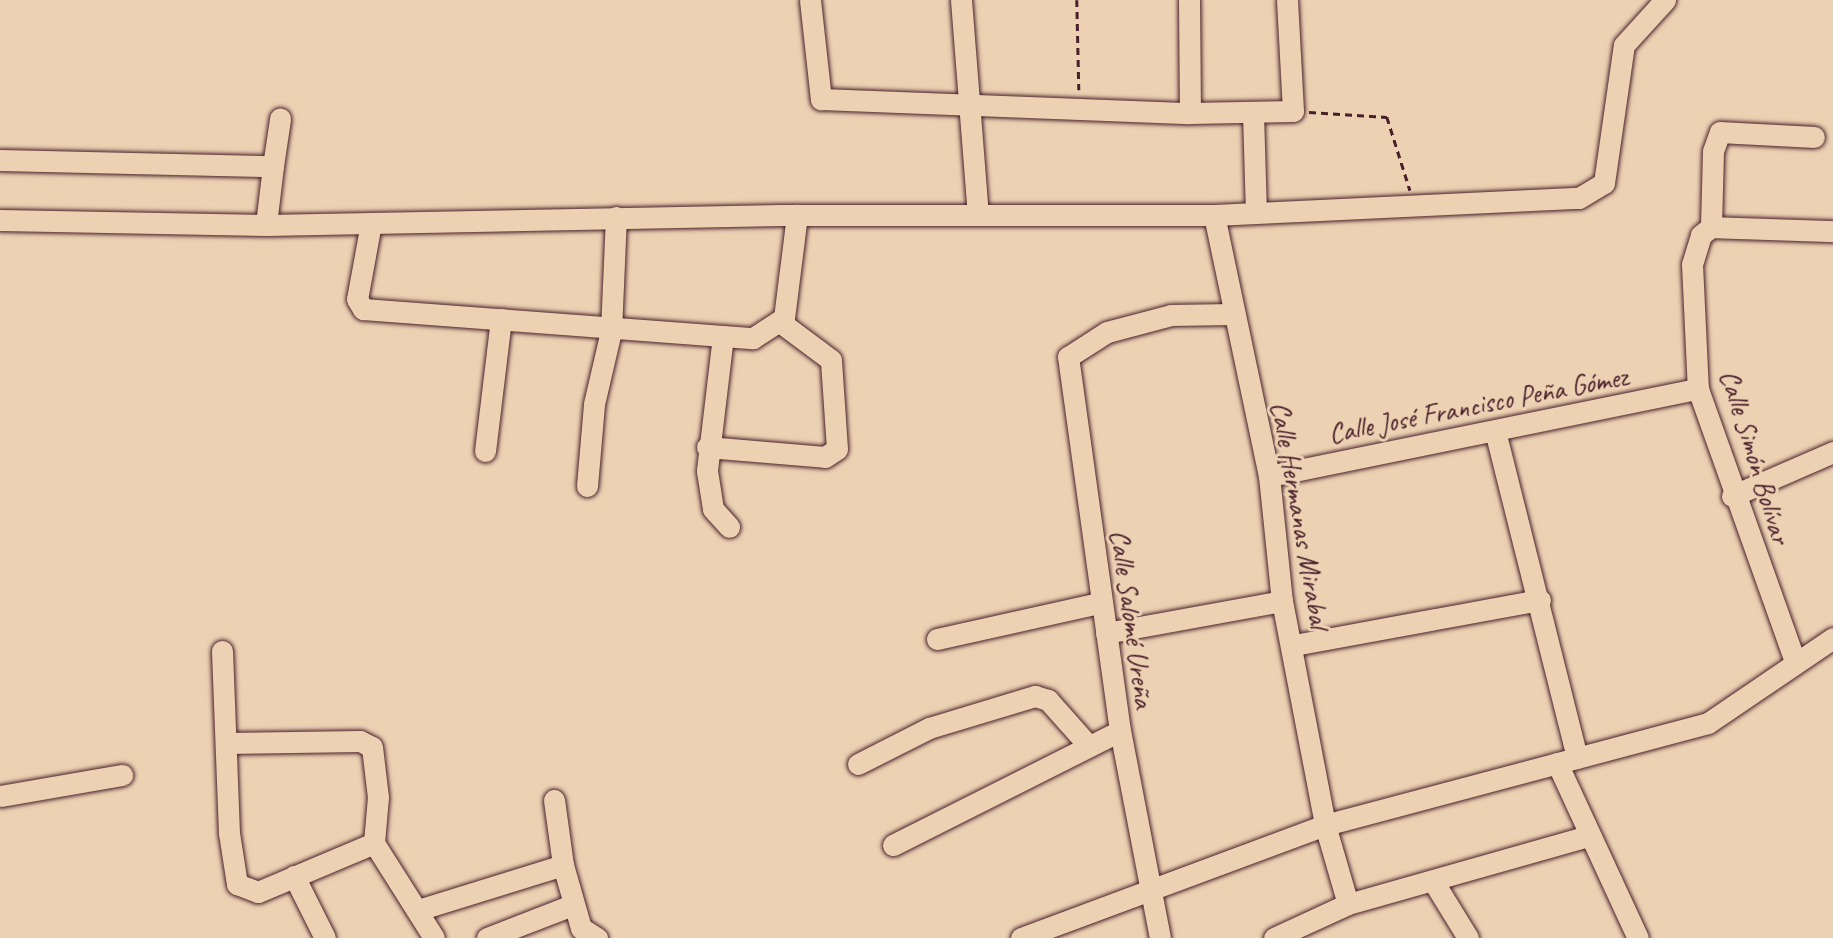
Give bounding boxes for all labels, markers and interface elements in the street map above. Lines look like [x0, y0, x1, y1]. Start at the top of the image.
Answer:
street label: Calle José Francisco Peña Gómez [1326, 360, 1630, 450]
street label: Calle Simón Bolívar [1712, 366, 1798, 548]
street label: Calle Hermanas Mirabal [1263, 399, 1337, 631]
street label: Calle Salomé Ureña [1103, 527, 1161, 711]

